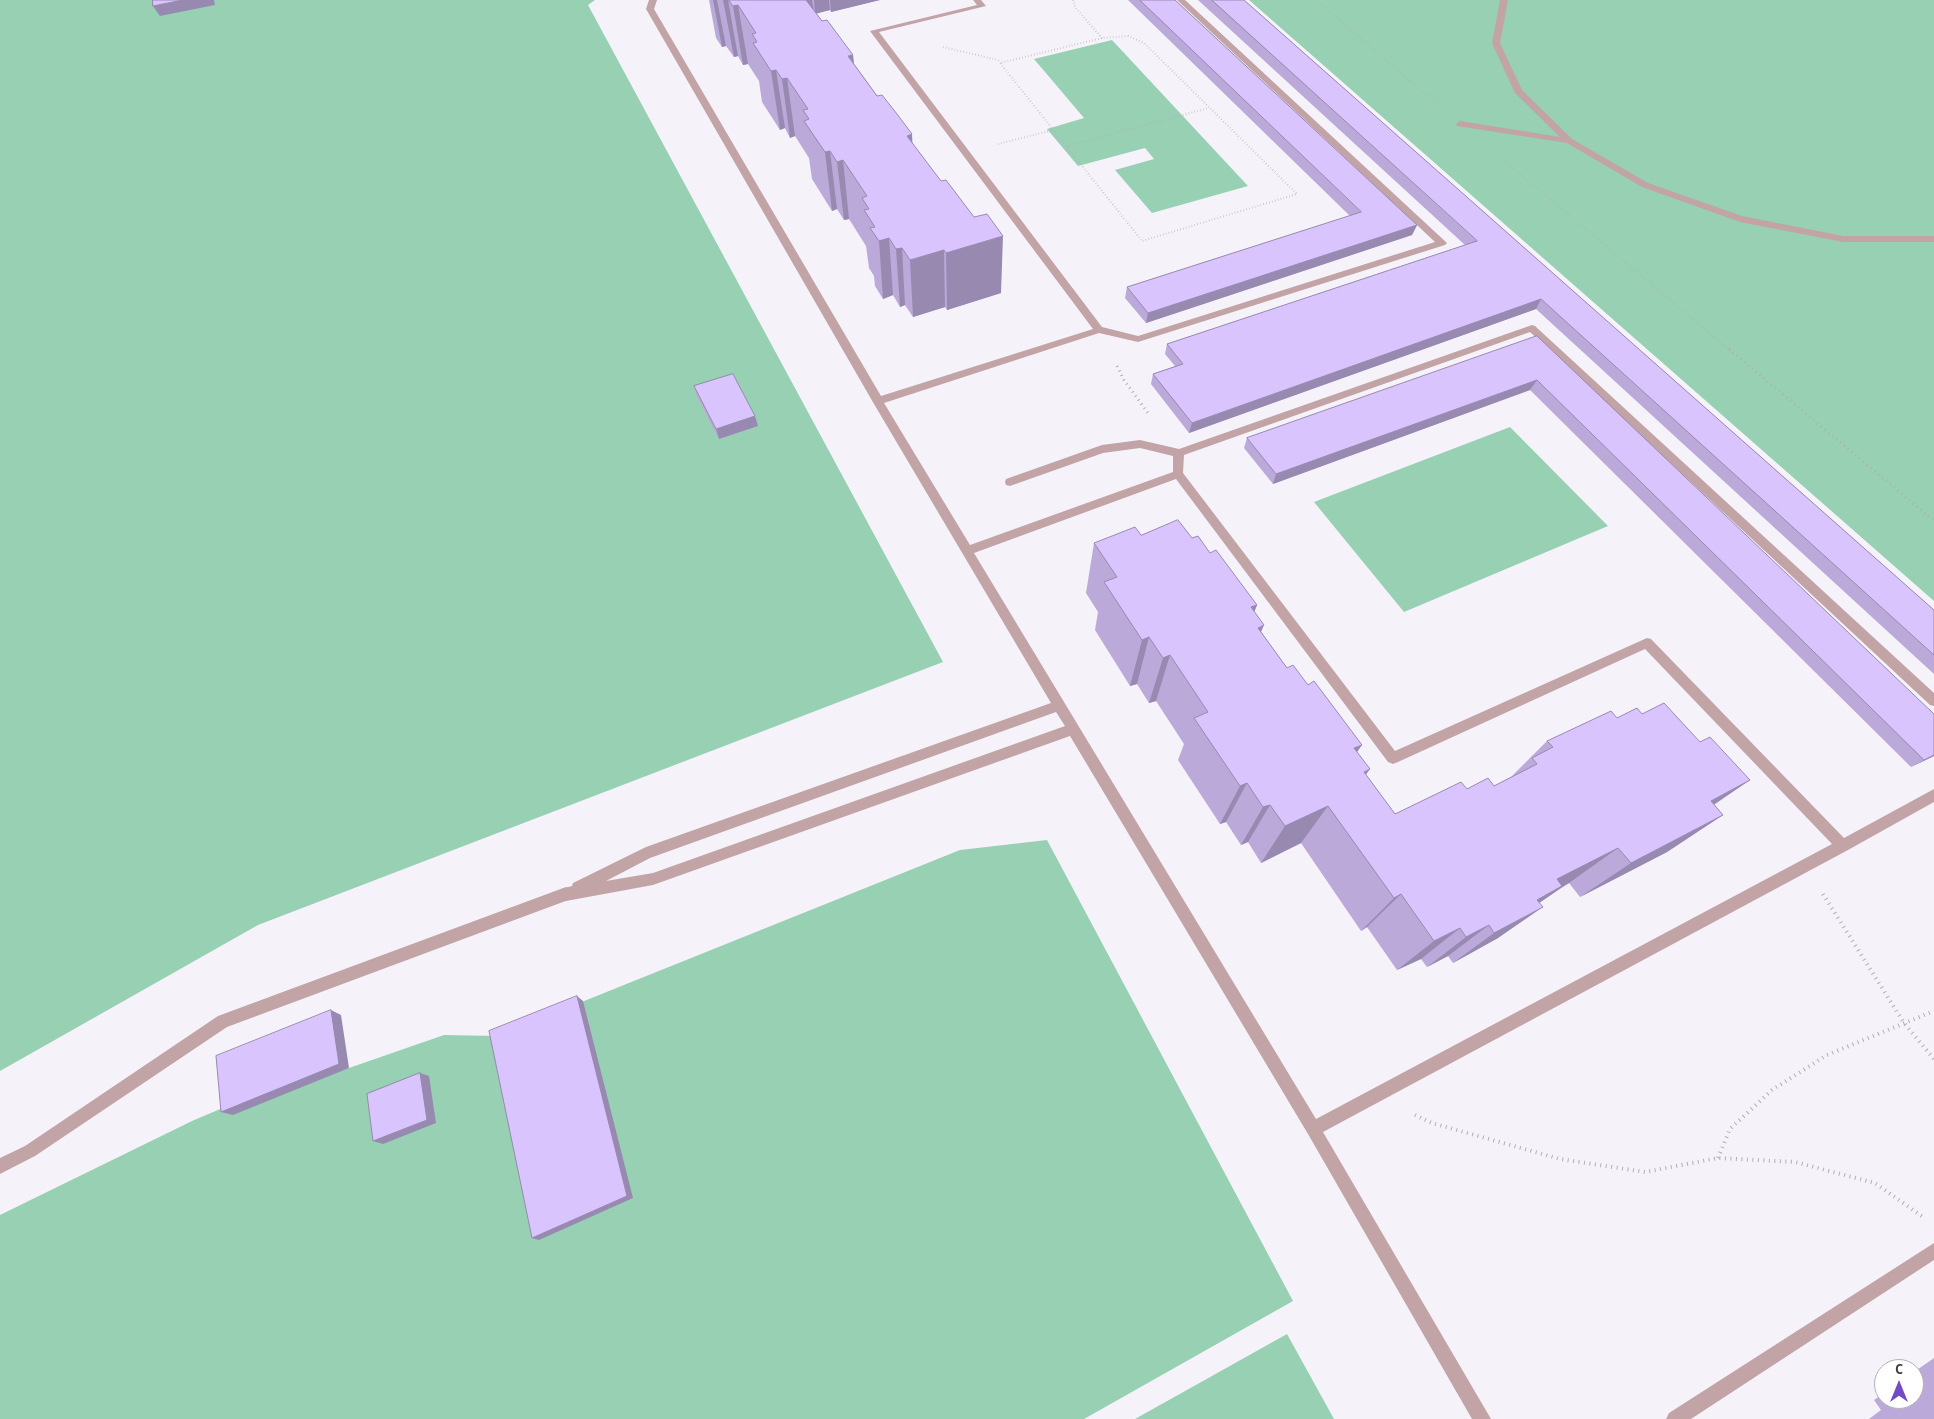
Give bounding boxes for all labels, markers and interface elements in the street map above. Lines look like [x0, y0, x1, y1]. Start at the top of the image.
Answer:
north arrow [1874, 1359, 1924, 1409]
text: С [1895, 1363, 1903, 1377]

